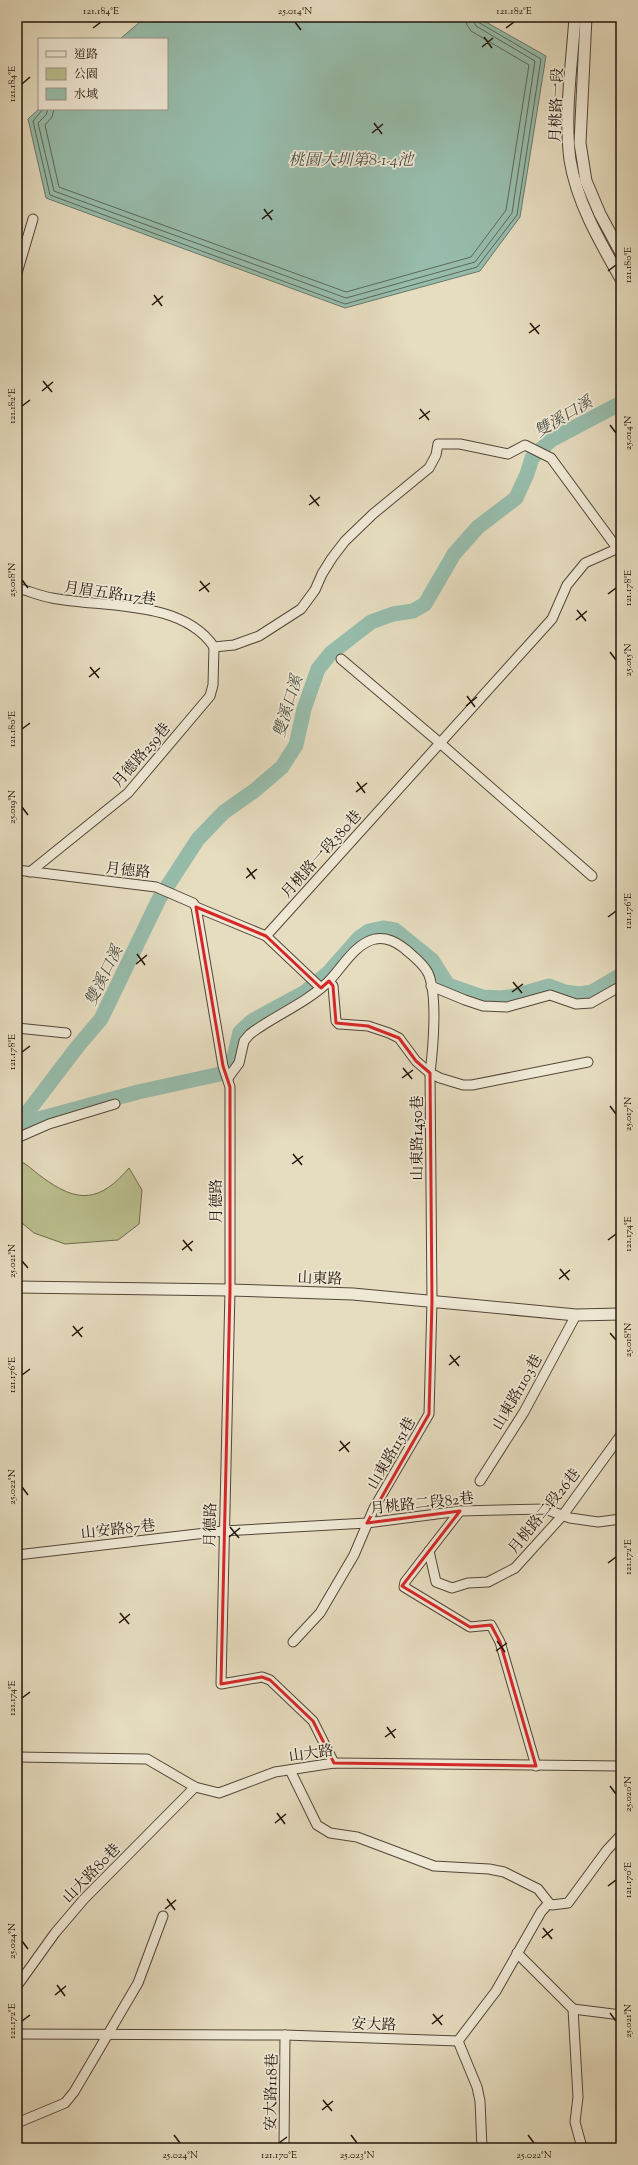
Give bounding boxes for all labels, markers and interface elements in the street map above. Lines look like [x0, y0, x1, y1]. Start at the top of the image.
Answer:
text: 121.184°E [83, 4, 119, 19]
text: 25.014°N [278, 4, 312, 19]
text: 121.182°E [496, 4, 532, 19]
legend [38, 38, 168, 110]
text: 道路 [74, 46, 98, 64]
text: 121.184°E [5, 66, 20, 102]
text: 公園 [74, 66, 98, 84]
street label: 月桃路一段 [546, 67, 569, 143]
text: 水域 [74, 86, 98, 104]
water label: 桃園大圳第8-1-4池 [289, 150, 415, 173]
text: 121.180°E [621, 247, 636, 283]
text: 121.182°E [5, 388, 20, 424]
water label: 雙溪口溪 [531, 391, 599, 444]
text: 25.014°N [621, 416, 636, 450]
text: 25.018°N [5, 563, 20, 597]
text: 121.178°E [621, 570, 636, 606]
street label: 月眉五路117巷 [62, 578, 157, 611]
text: 25.015°N [621, 644, 636, 676]
water label: 雙溪口溪 [269, 671, 310, 741]
text: 121.180°E [5, 711, 20, 747]
street label: 月德路259巷 [108, 719, 176, 793]
text: 25.019°N [5, 790, 20, 824]
street label: 月桃路一段380巷 [277, 807, 367, 903]
street label: 月德路 [104, 859, 151, 884]
text: 121.176°E [621, 893, 636, 929]
water label: 雙溪口溪 [81, 941, 130, 1010]
text: 121.178°E [5, 1034, 20, 1070]
street label: 山東路1450巷 [408, 1095, 429, 1181]
text: 25.017°N [621, 1097, 636, 1131]
street label: 月德路 [207, 1178, 228, 1224]
text: 121.174°E [621, 1216, 636, 1252]
text: 25.021°N [5, 1244, 20, 1278]
street label: 山東路 [297, 1268, 343, 1291]
text: 25.018°N [621, 1323, 636, 1357]
street label: 山東路1103巷 [488, 1351, 548, 1434]
text: 121.176°E [5, 1357, 20, 1393]
street label: 山東路1151巷 [363, 1414, 422, 1494]
street label: 月桃路二段26巷 [504, 1465, 586, 1559]
text: 25.022°N [5, 1469, 20, 1505]
street label: 月桃路二段82巷 [369, 1489, 475, 1520]
street label: 月德路 [201, 1502, 222, 1548]
street label: 山安路87巷 [80, 1516, 157, 1545]
text: 121.172°E [621, 1539, 636, 1575]
text: 121.174°E [5, 1680, 20, 1716]
street label: 山大路 [287, 1741, 335, 1768]
text: 25.020°N [621, 1776, 636, 1812]
street label: 山大路80巷 [58, 1840, 126, 1908]
text: 121.170°E [621, 1862, 636, 1898]
text: 25.024°N [5, 1923, 20, 1959]
text: 121.172°E [5, 2003, 20, 2039]
text: 25.021°N [621, 2004, 636, 2038]
street label: 安大路 [351, 2014, 397, 2037]
street label: 安大路118巷 [261, 2053, 284, 2131]
text: 25.024°N [162, 2148, 198, 2163]
text: 121.170°E [261, 2148, 297, 2163]
text: 25.023°N [340, 2148, 374, 2163]
text: 25.022°N [516, 2148, 552, 2163]

